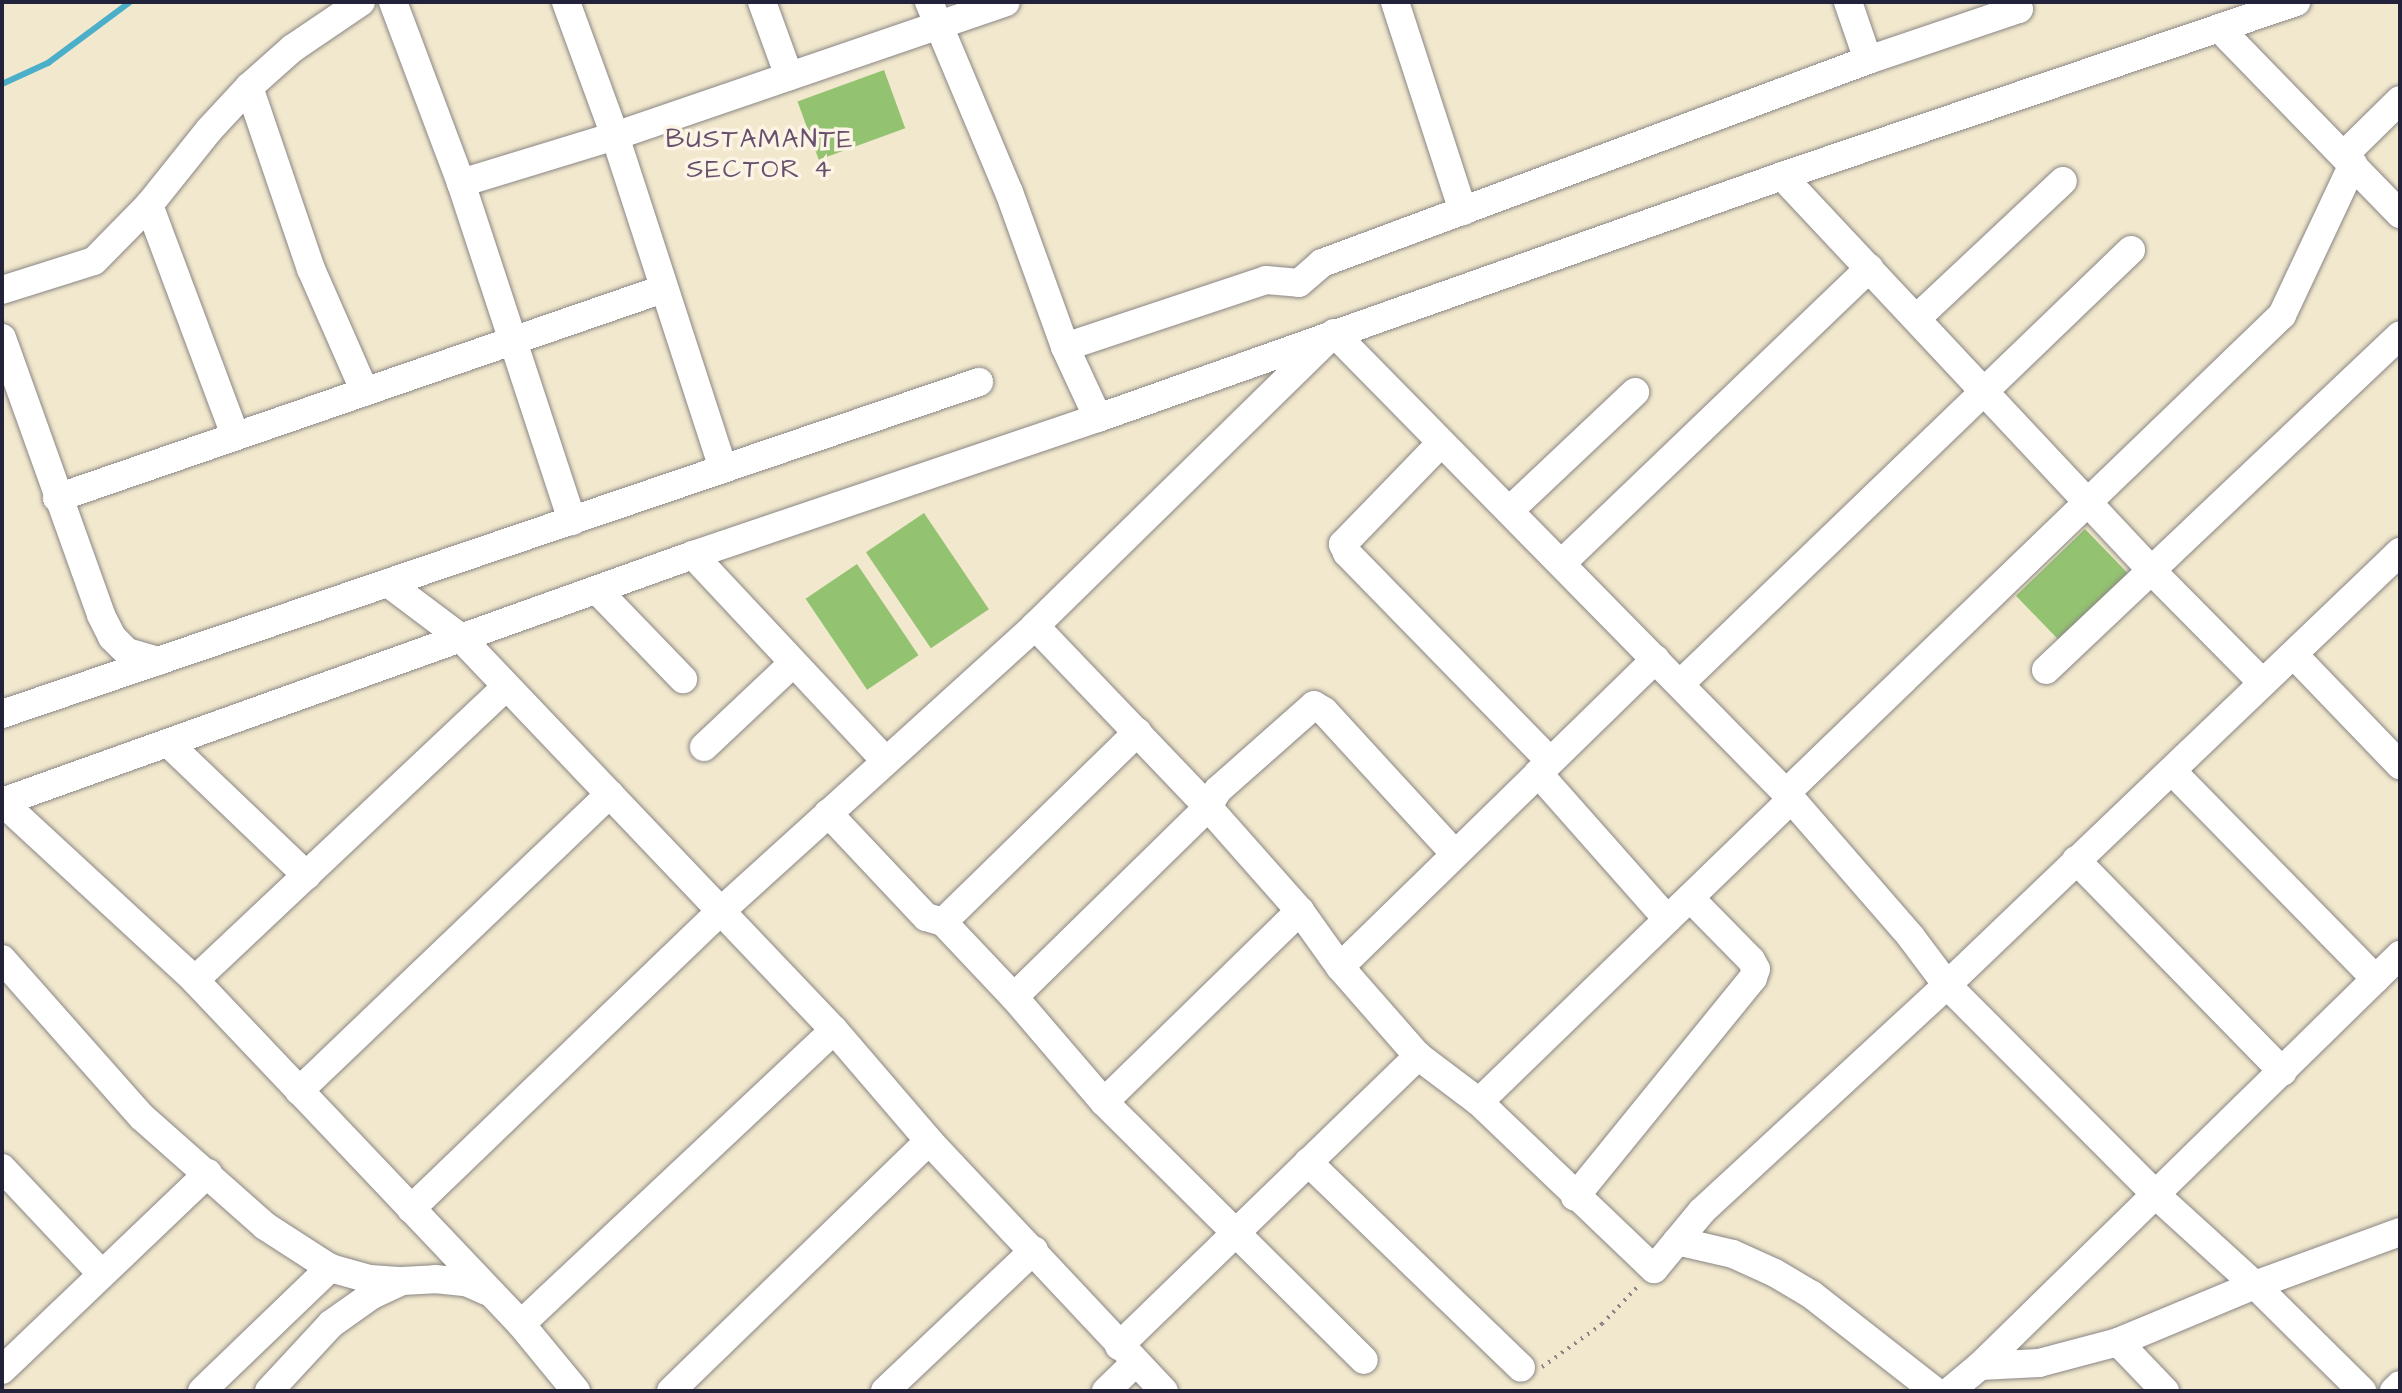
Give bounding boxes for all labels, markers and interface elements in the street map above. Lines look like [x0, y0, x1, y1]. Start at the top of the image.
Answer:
district label: BUSTAMANTE SECTOR 4 [666, 124, 854, 186]

